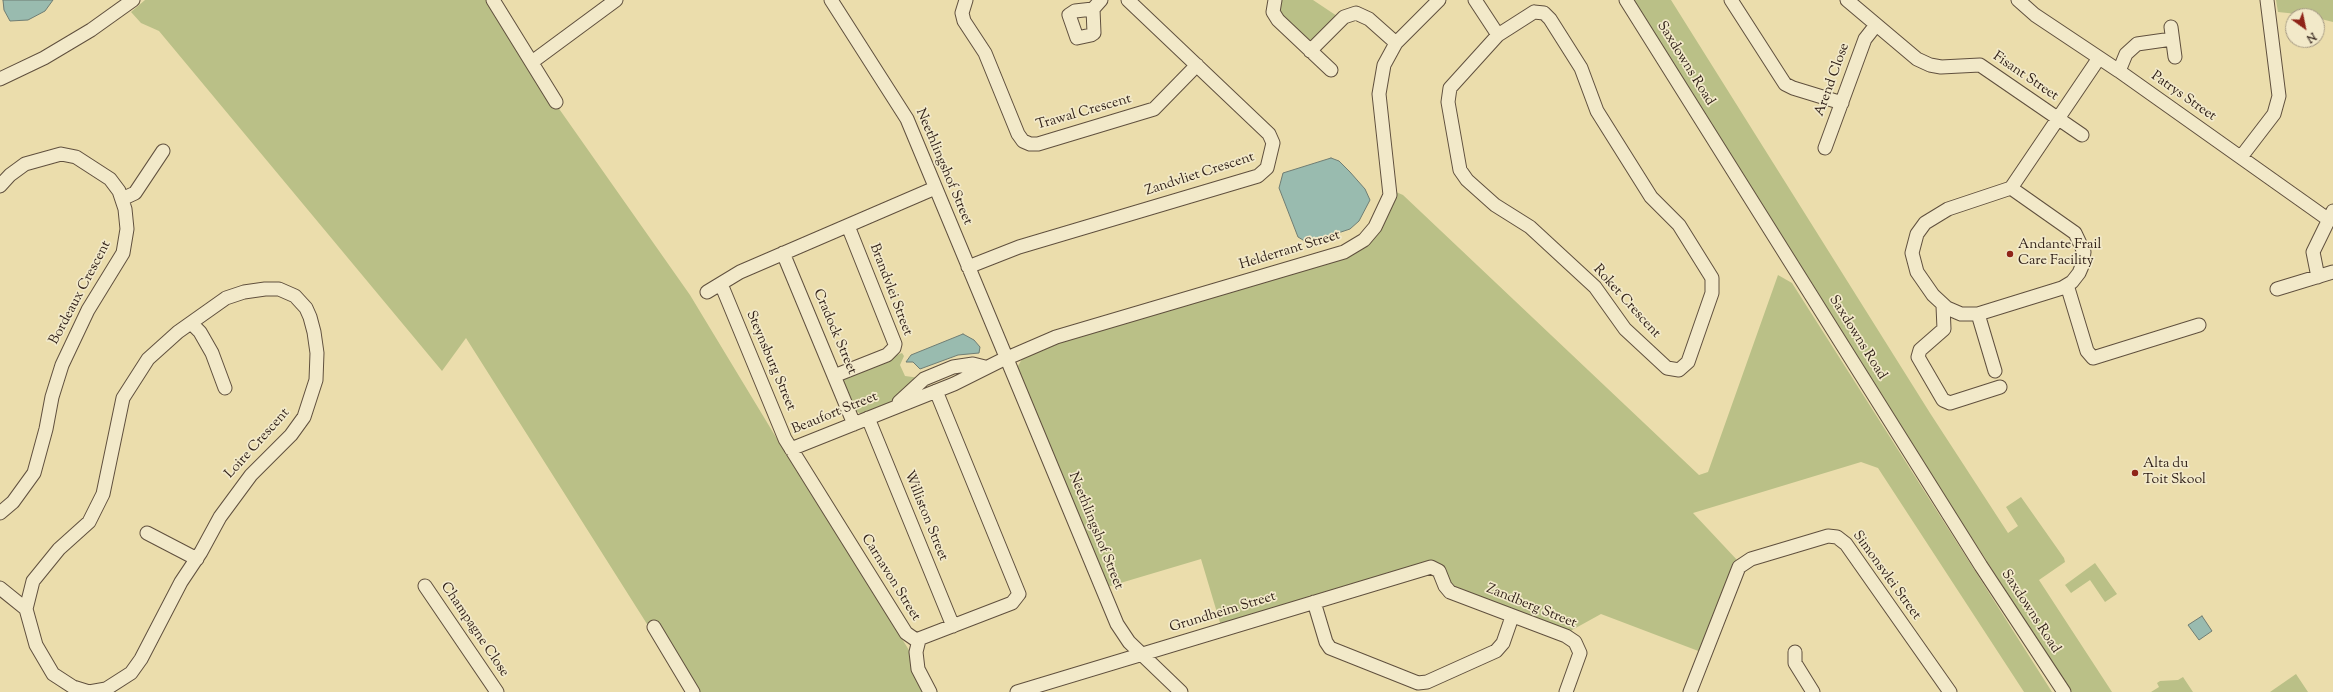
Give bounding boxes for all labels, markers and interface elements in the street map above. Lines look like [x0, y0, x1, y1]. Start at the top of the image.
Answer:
north arrow [2285, 8, 2325, 48]
street label: Saxdowns Road [1652, 19, 1718, 109]
text: N [2303, 28, 2319, 46]
street label: Arend Close [1812, 41, 1854, 119]
street label: Fisant Street [1989, 49, 2061, 105]
street label: Patrys Street [2147, 68, 2219, 126]
street label: Trawal Crescent [1035, 91, 1133, 135]
street label: Neethlingshof Street [911, 106, 975, 228]
street label: Zandvliet Crescent [1143, 149, 1257, 201]
street label: Helderrant Street [1238, 228, 1342, 274]
street label: Bordeaux Crescent [47, 238, 115, 348]
place label: Andante Frail Care Facility [2018, 238, 2101, 270]
street label: Brandvlei Street [865, 242, 915, 338]
marker: Andante Frail Care Facility [2005, 249, 2015, 259]
street label: Roket Crescent [1589, 262, 1663, 342]
street label: Cradock Street [808, 287, 860, 377]
street label: Saxdowns Road [1824, 293, 1890, 383]
street label: Steynsburg Street [741, 308, 799, 414]
street label: Beaufort Street [790, 389, 880, 439]
street label: Loire Crescent [222, 405, 294, 483]
place label: Alta du Toit Skool [2143, 457, 2206, 490]
street label: Williston Street [899, 468, 951, 564]
marker: Alta du Toit Skool [2130, 468, 2140, 478]
street label: Neethlingshof Street [1064, 470, 1126, 592]
street label: Simonsvlei Street [1848, 528, 1924, 624]
street label: Carnavon Street [857, 532, 923, 624]
street label: Saxdowns Road [1997, 567, 2063, 657]
street label: Champagne Close [436, 579, 512, 681]
street label: Zandberg Street [1483, 581, 1579, 633]
street label: Grundheim Street [1168, 589, 1278, 637]

